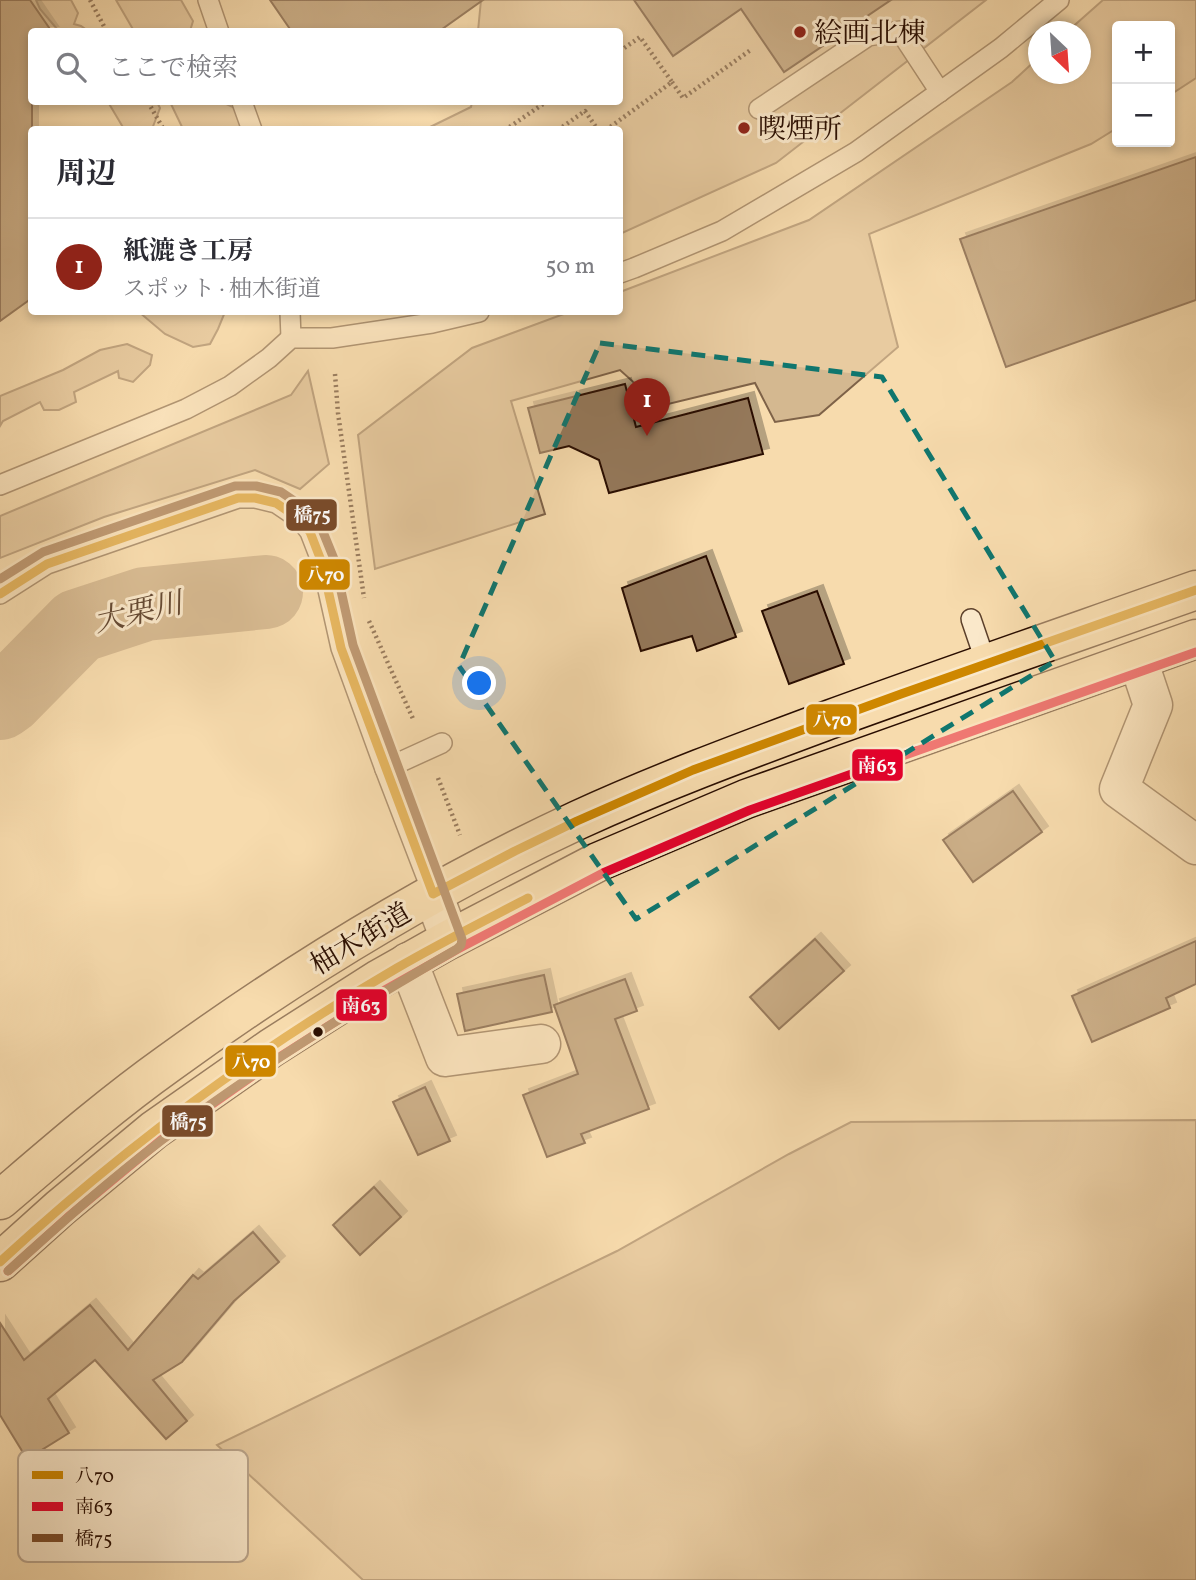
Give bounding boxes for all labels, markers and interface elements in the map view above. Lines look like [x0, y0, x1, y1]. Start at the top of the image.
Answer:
place label: 絵画北棟 [814, 15, 926, 54]
north arrow [1028, 21, 1091, 84]
map controls [1112, 21, 1175, 147]
button: + [1112, 21, 1175, 84]
marker: 絵画北棟 [792, 24, 808, 40]
search box [28, 28, 623, 105]
icon: search [52, 48, 90, 86]
text: ここで検索 [108, 51, 238, 87]
button: − [1112, 84, 1175, 147]
place label: 喫煙所 [758, 111, 842, 150]
marker: 喫煙所 [736, 120, 752, 136]
text: 周辺 [56, 154, 116, 196]
text: 紙漉き工房 [123, 234, 253, 270]
text: 1 [74, 251, 84, 283]
text: 50 m [546, 251, 595, 283]
text: スポット · 柚木街道 [123, 274, 321, 306]
pin: 1 [624, 378, 670, 436]
line badge: 橋75 [285, 498, 338, 532]
text: 橋75 [293, 503, 331, 529]
line badge: 八70 [298, 558, 351, 591]
text: 八70 [305, 563, 345, 589]
water label: 大栗川 [90, 583, 190, 645]
your location [462, 666, 496, 700]
line badge: 八70 [805, 703, 858, 736]
text: 八70 [812, 708, 852, 734]
line badge: 南63 [851, 748, 904, 782]
text: 南63 [857, 754, 897, 780]
street label: 柚木街道 [303, 895, 419, 986]
line badge: 南63 [335, 988, 388, 1022]
text: 南63 [341, 994, 381, 1020]
unlabelled marker [311, 1025, 325, 1039]
line badge: 八70 [224, 1044, 277, 1078]
text: 八70 [231, 1050, 271, 1076]
line badge: 橋75 [161, 1104, 214, 1138]
text: 橋75 [169, 1110, 207, 1136]
legend [18, 1450, 248, 1562]
text: 八70 [75, 1464, 114, 1490]
text: 南63 [75, 1495, 113, 1521]
text: 橋75 [75, 1527, 112, 1553]

